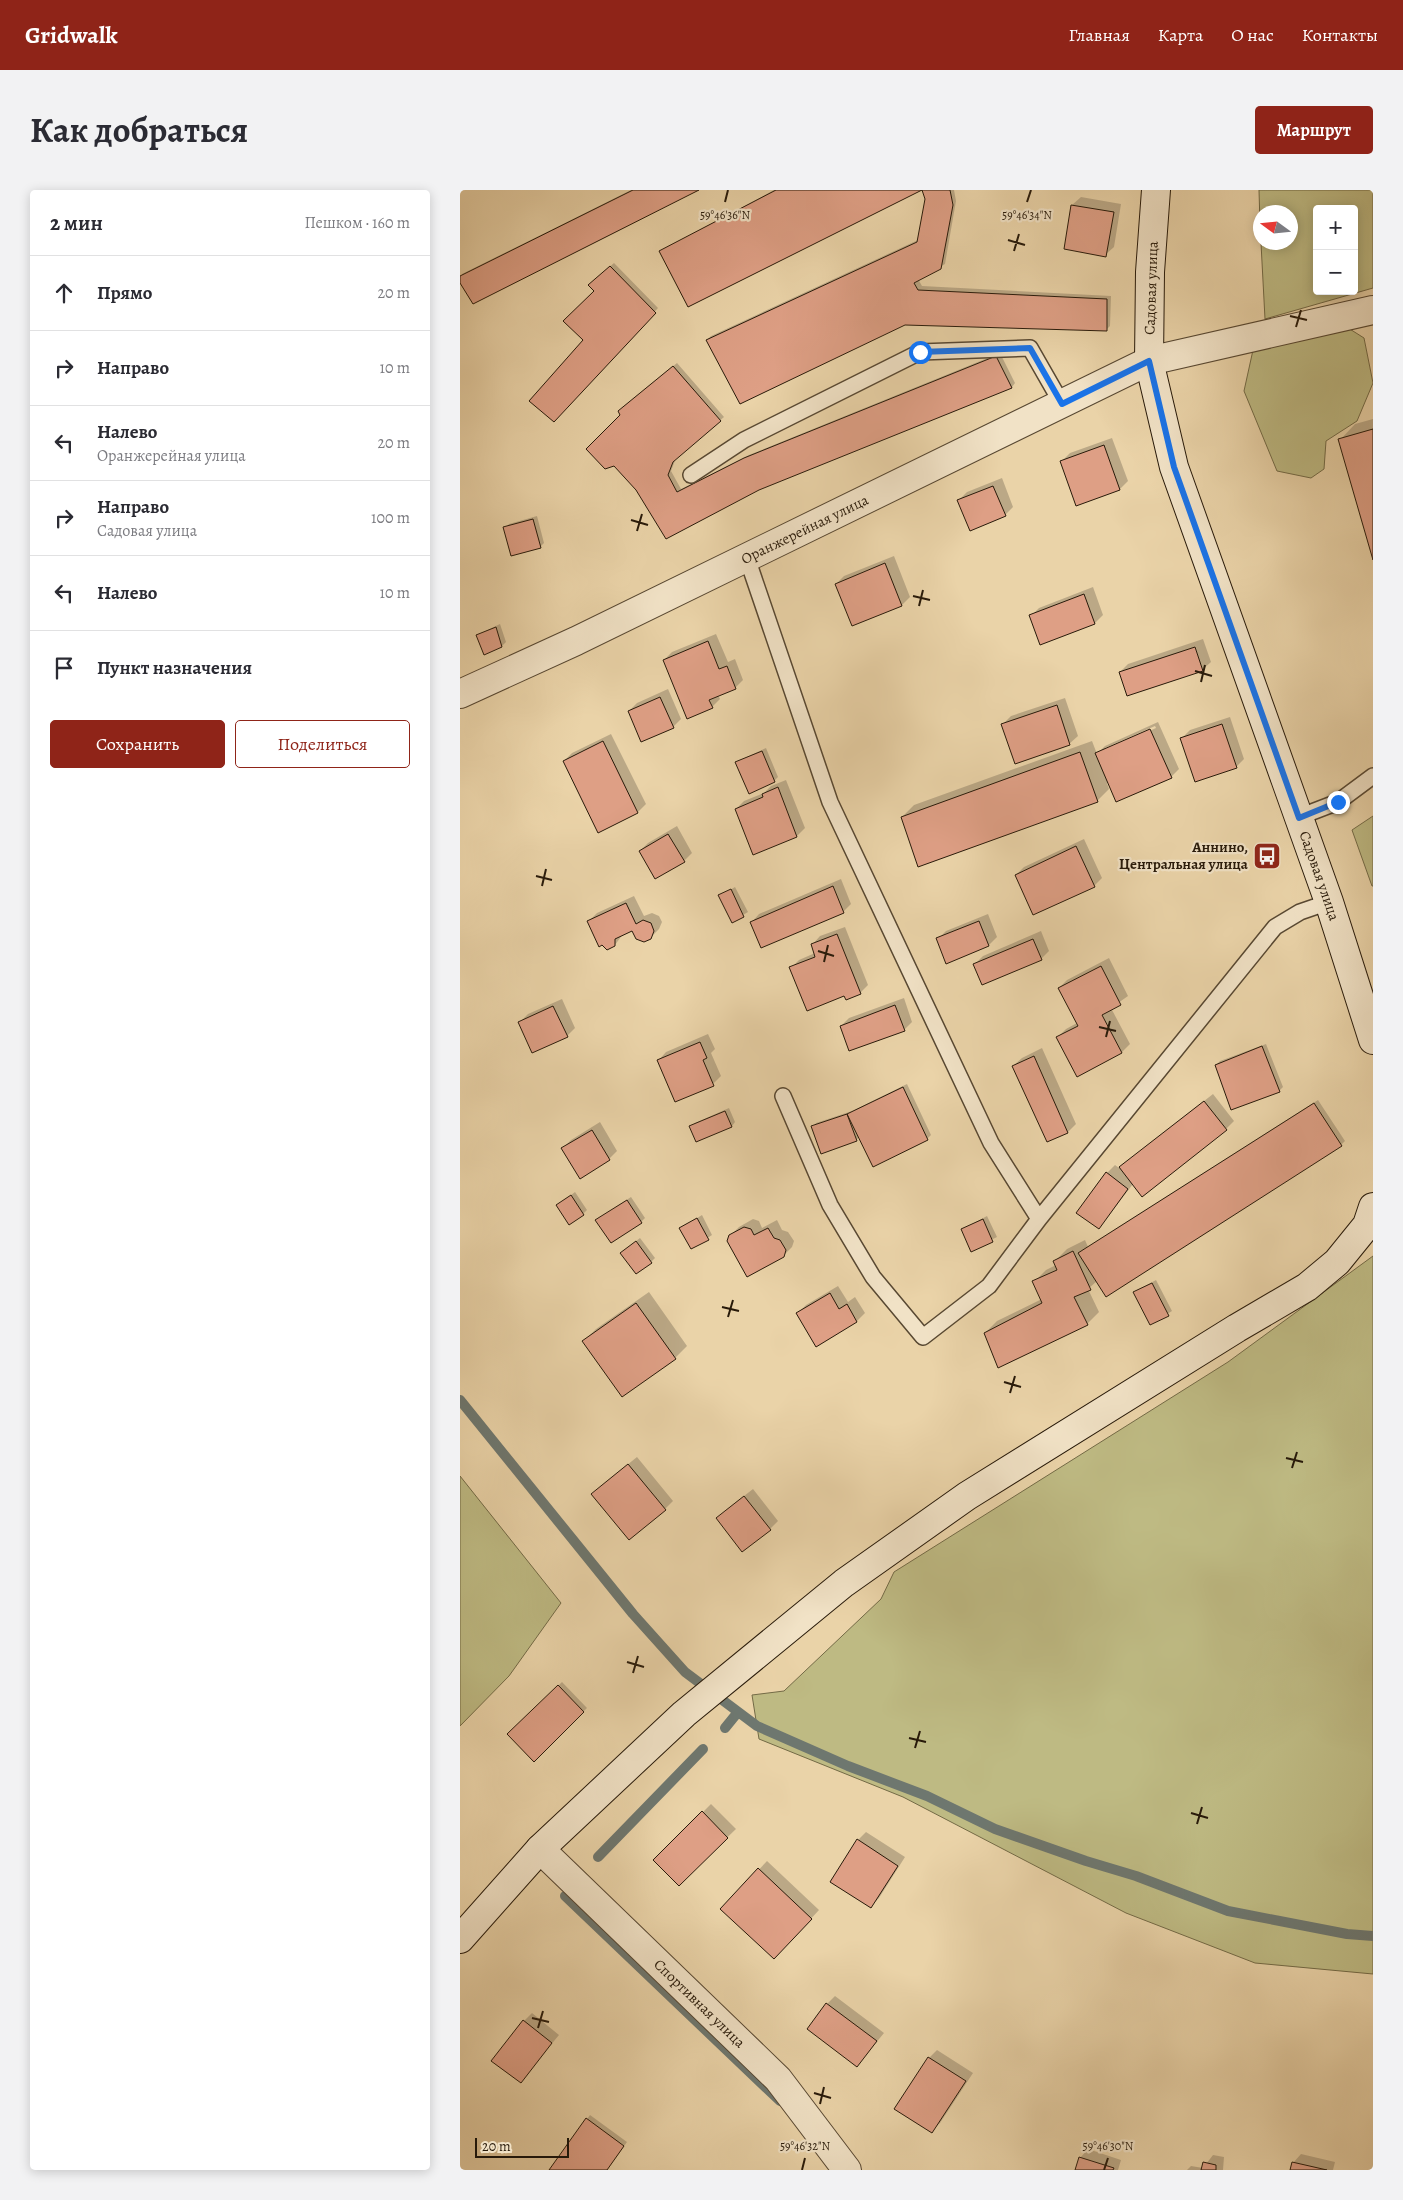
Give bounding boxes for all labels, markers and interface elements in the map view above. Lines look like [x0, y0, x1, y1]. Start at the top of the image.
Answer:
text: Gridwalk [25, 19, 118, 51]
text: Главная [1069, 23, 1130, 47]
text: Карта [1158, 23, 1203, 47]
text: О нас [1231, 23, 1274, 47]
text: Контакты [1302, 23, 1378, 47]
text: Как добраться [30, 106, 248, 154]
button: Маршрут [1255, 106, 1373, 154]
north arrow [1253, 205, 1298, 250]
map controls [1313, 205, 1358, 295]
button: + [1313, 205, 1358, 250]
text: 59°46'36"N [700, 207, 750, 223]
text: 59°46'34"N [1002, 207, 1052, 223]
text: 2 мин [50, 209, 103, 237]
text: Пешком · 160 m [304, 212, 410, 234]
street label: Садовая улица [1139, 241, 1163, 335]
button: − [1313, 250, 1358, 295]
icon: ahead [50, 279, 78, 307]
text: Прямо [97, 280, 152, 306]
text: 20 m [377, 282, 410, 304]
route start [909, 341, 932, 364]
icon: right [50, 354, 78, 382]
text: Направо [97, 355, 169, 381]
text: 10 m [380, 357, 410, 379]
text: Налево [97, 419, 157, 445]
icon: left [50, 429, 78, 457]
text: 20 m [377, 432, 410, 454]
text: Оранжерейная улица [97, 445, 246, 467]
street label: Оранжерейная улица [738, 490, 872, 569]
text: Направо [97, 494, 169, 520]
icon: right [50, 504, 78, 532]
text: 100 m [371, 507, 410, 529]
text: Садовая улица [97, 520, 197, 542]
icon: left [50, 579, 78, 607]
text: Налево [97, 580, 157, 606]
text: 10 m [380, 582, 410, 604]
icon: arrive [50, 654, 78, 682]
text: Пункт назначения [97, 655, 252, 681]
button: Сохранить [50, 720, 225, 768]
button: Поделиться [235, 720, 410, 768]
route end [1327, 791, 1350, 814]
street label: Садовая улица [1294, 828, 1344, 923]
place label: Аннино, Центральная улица [1119, 837, 1249, 874]
bus stop icon: Аннино, Центральная улица [1252, 841, 1282, 871]
street label: Спортивная улица [650, 1954, 750, 2052]
scale bar [475, 2135, 569, 2158]
text: 20 m [482, 2137, 511, 2156]
text: 59°46'32"N [780, 2138, 830, 2154]
text: 59°46'30"N [1083, 2138, 1134, 2154]

